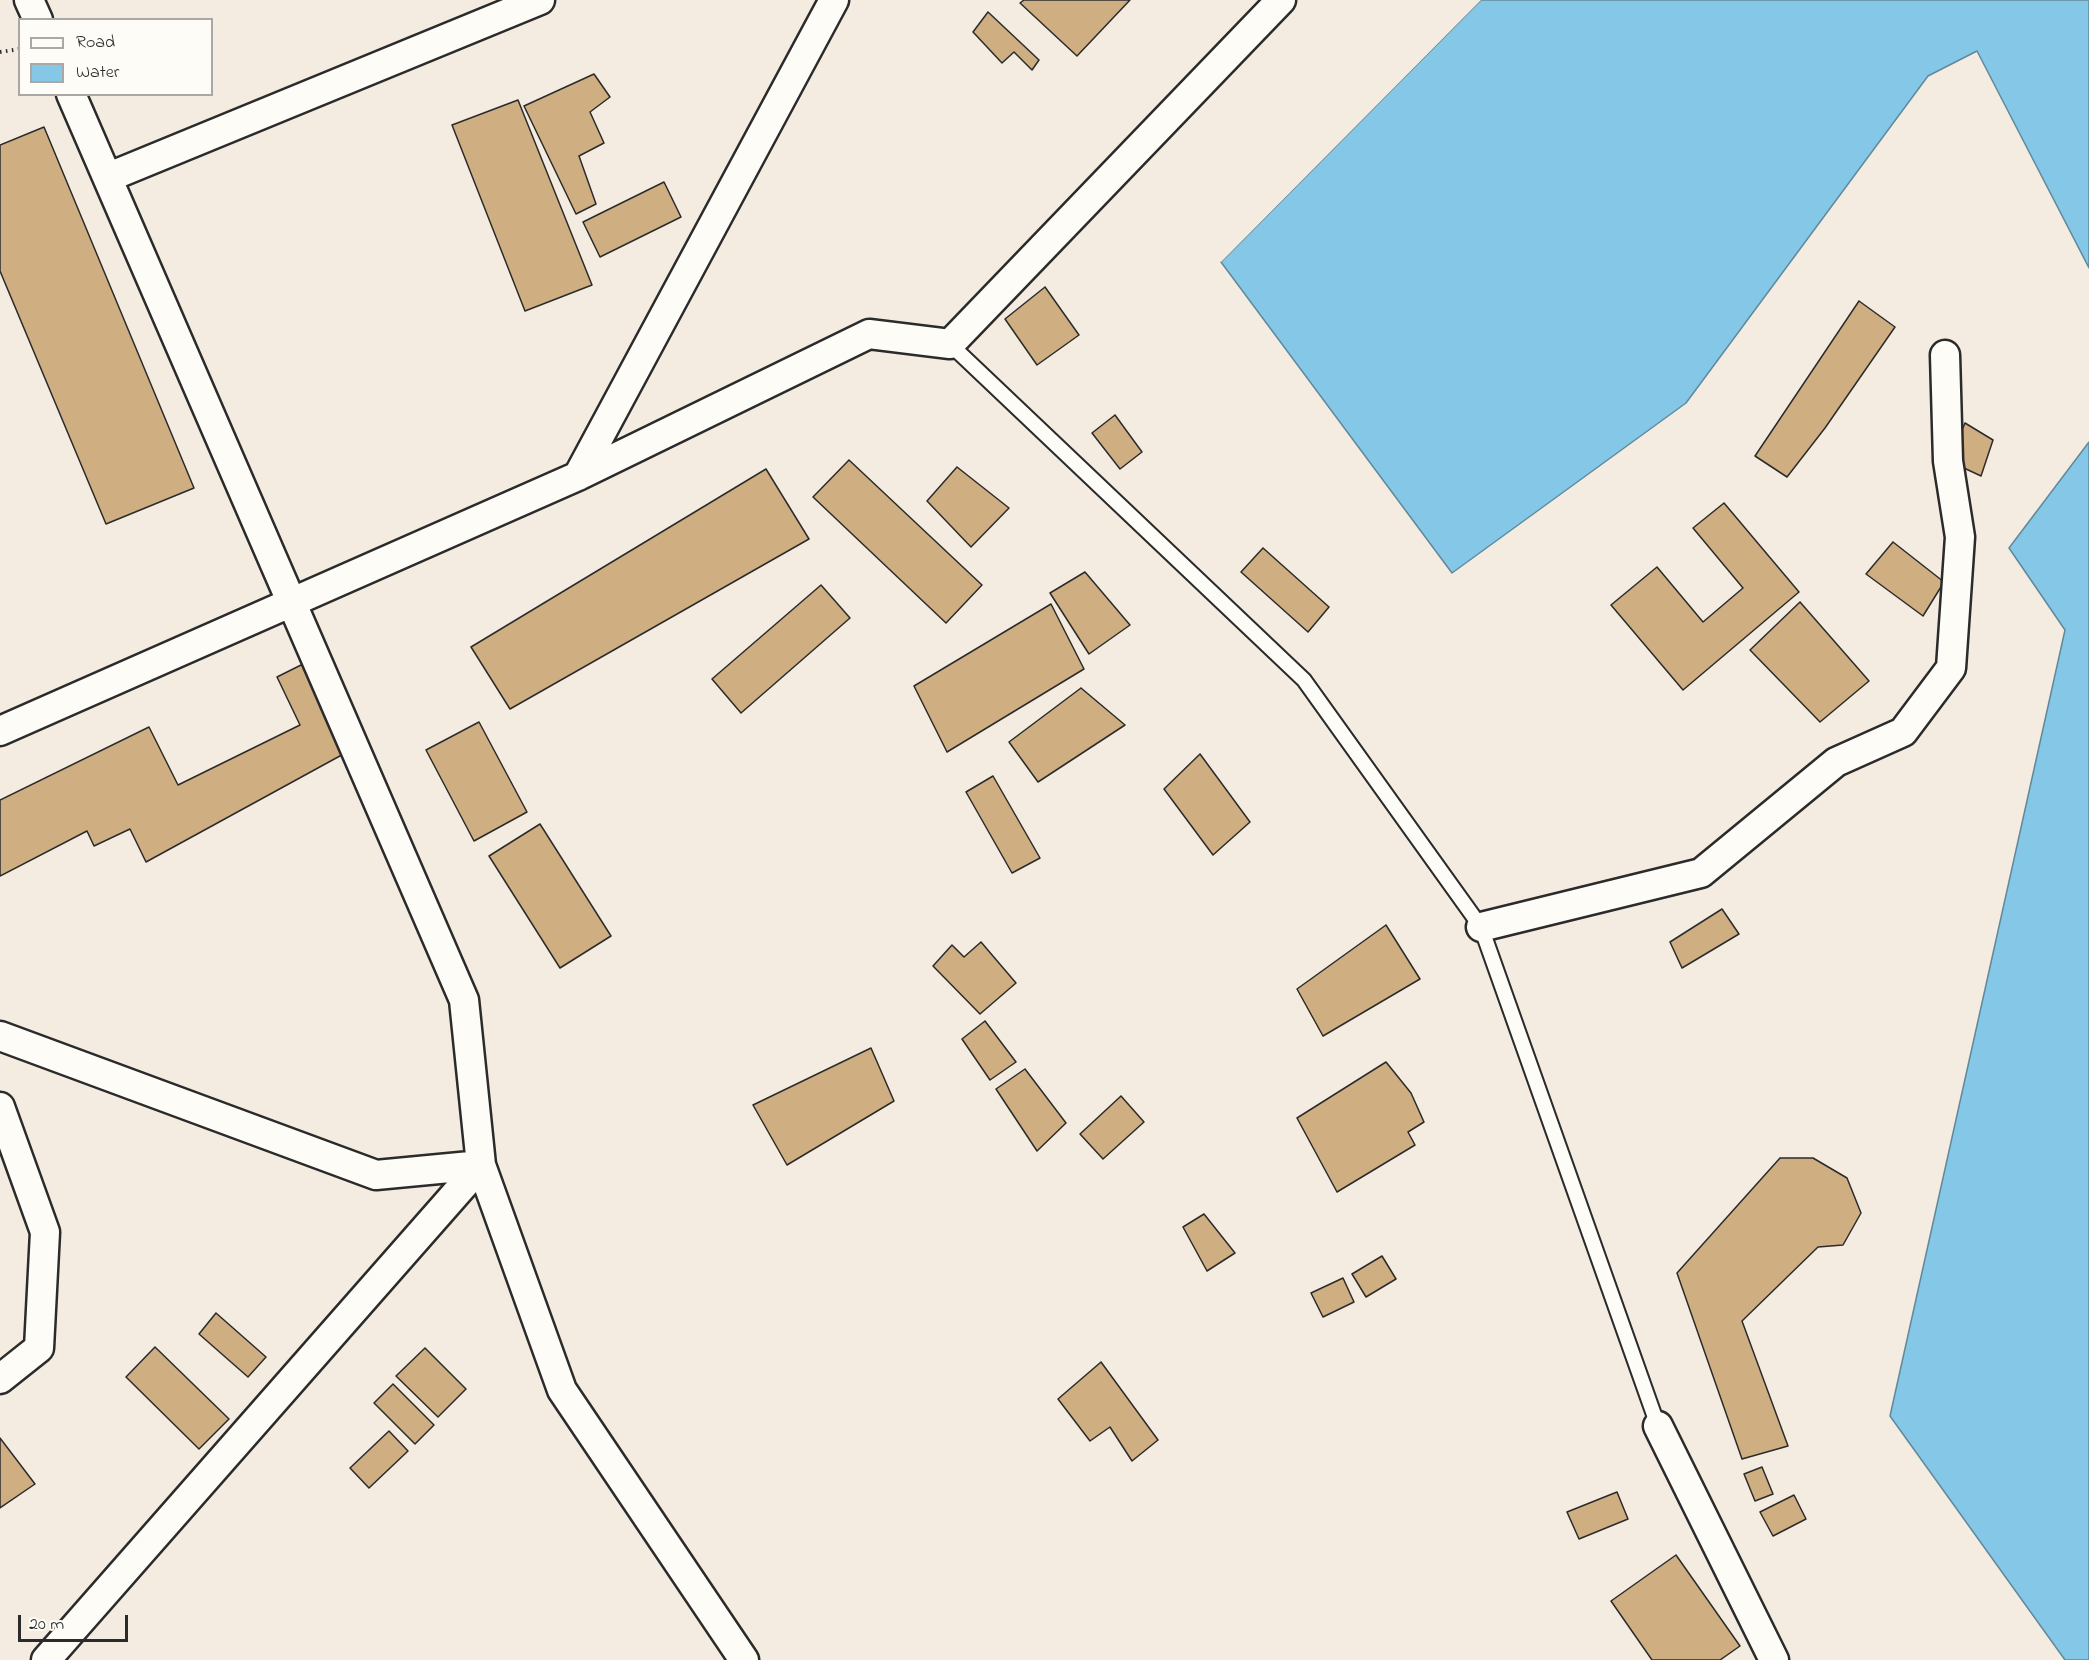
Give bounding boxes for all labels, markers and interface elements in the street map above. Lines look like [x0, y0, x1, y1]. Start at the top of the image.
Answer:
legend [18, 18, 213, 96]
text: Road [76, 30, 115, 56]
text: Water [76, 60, 119, 86]
scale bar [21, 1603, 130, 1641]
text: 20 m [29, 1612, 64, 1638]

